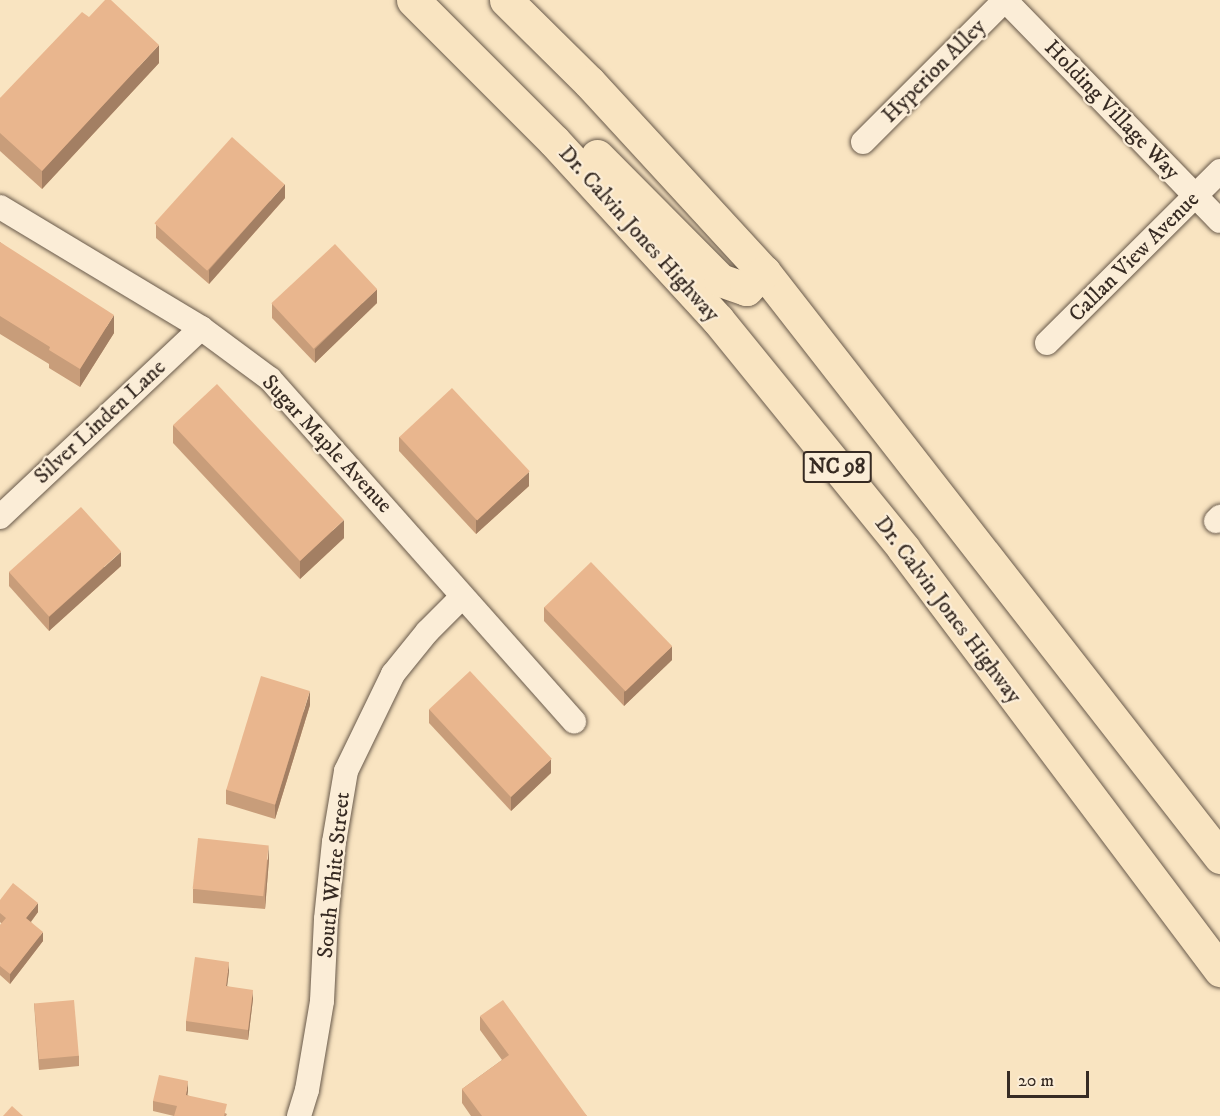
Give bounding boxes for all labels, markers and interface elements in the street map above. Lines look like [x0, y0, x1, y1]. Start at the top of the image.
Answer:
street label: Hyperion Alley [877, 14, 991, 128]
street label: Holding Village Way [1039, 35, 1185, 185]
street label: Dr. Calvin Jones Highway [553, 141, 725, 327]
street label: Callan View Avenue [1063, 186, 1205, 328]
street label: Silver Linden Lane [29, 354, 171, 490]
street label: Sugar Maple Avenue [256, 369, 398, 519]
road number: NC 98 [802, 449, 872, 485]
street label: Dr. Calvin Jones Highway [869, 511, 1027, 709]
street label: South White Street [312, 791, 356, 959]
scale bar [1010, 1059, 1092, 1097]
text: 20 m [1018, 1070, 1054, 1092]

